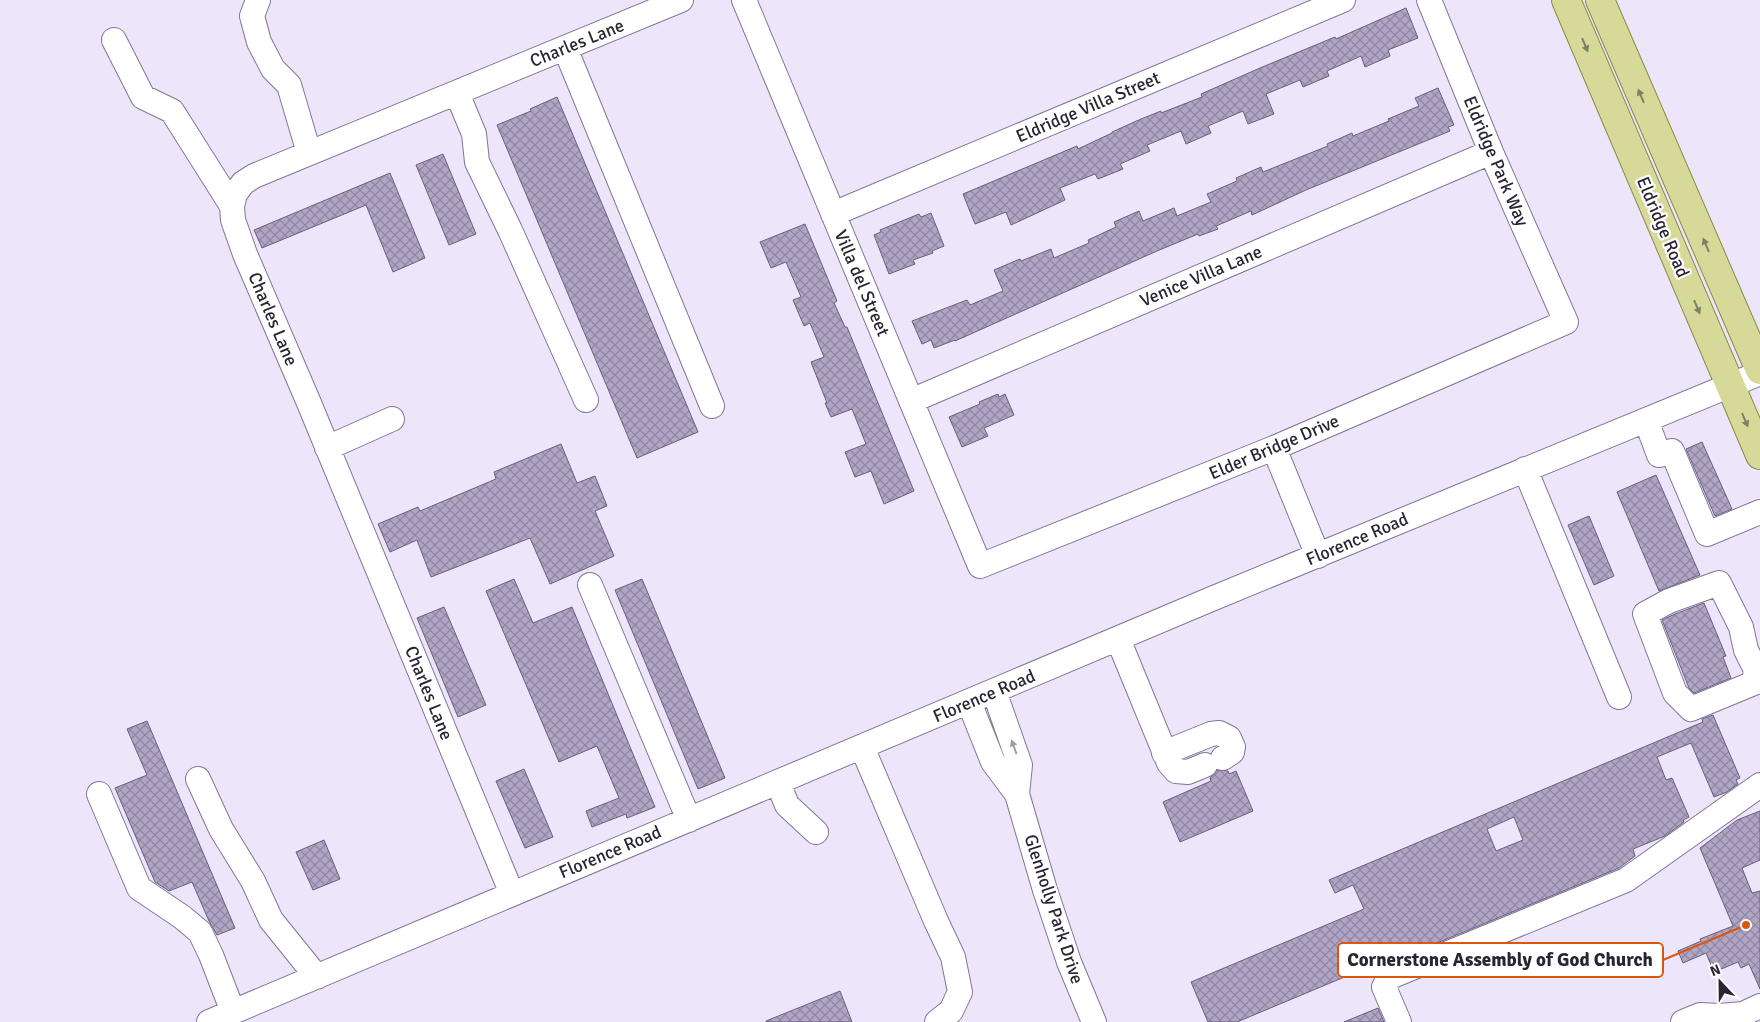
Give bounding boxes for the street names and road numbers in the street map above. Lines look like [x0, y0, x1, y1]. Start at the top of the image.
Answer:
street label: Charles Lane [527, 14, 627, 72]
street label: Eldridge Villa Street [1013, 67, 1163, 147]
street label: Eldridge Park Way [1459, 93, 1534, 230]
street label: Eldridge Road [1632, 173, 1694, 281]
street label: Villa del Street [830, 227, 894, 339]
street label: Venice Villa Lane [1137, 240, 1265, 312]
street label: Charles Lane [243, 269, 303, 369]
street label: Elder Bridge Drive [1206, 410, 1342, 484]
street label: Florence Road [1303, 508, 1411, 570]
street label: Charles Lane [400, 643, 458, 743]
street label: Florence Road [930, 665, 1038, 727]
street label: Florence Road [556, 821, 664, 883]
street label: Glenholly Park Drive [1019, 831, 1089, 987]

